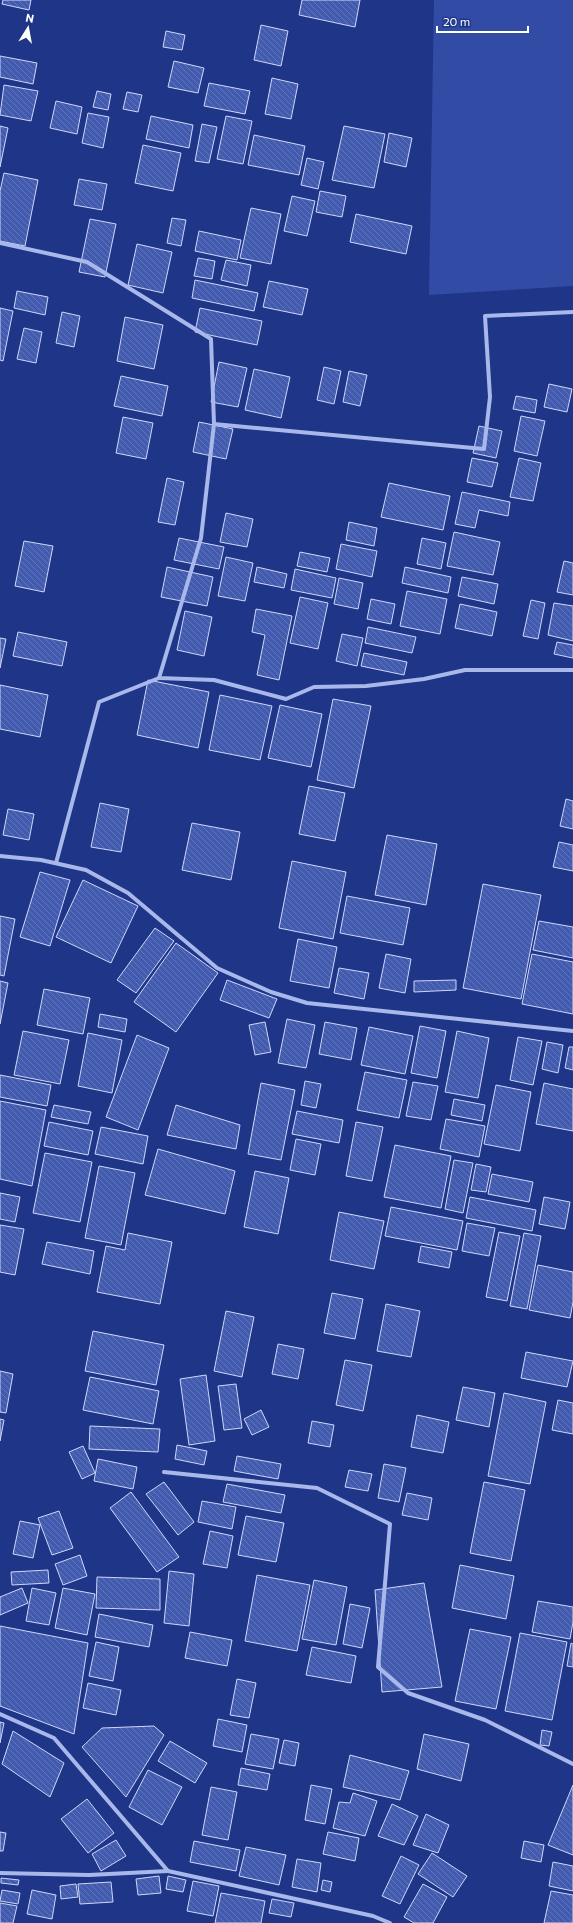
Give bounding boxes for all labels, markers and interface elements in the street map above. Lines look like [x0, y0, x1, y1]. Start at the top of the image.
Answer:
north arrow [8, 8, 48, 48]
scale bar [437, 8, 528, 34]
text: N [25, 11, 35, 25]
text: 20 m [443, 14, 470, 28]

